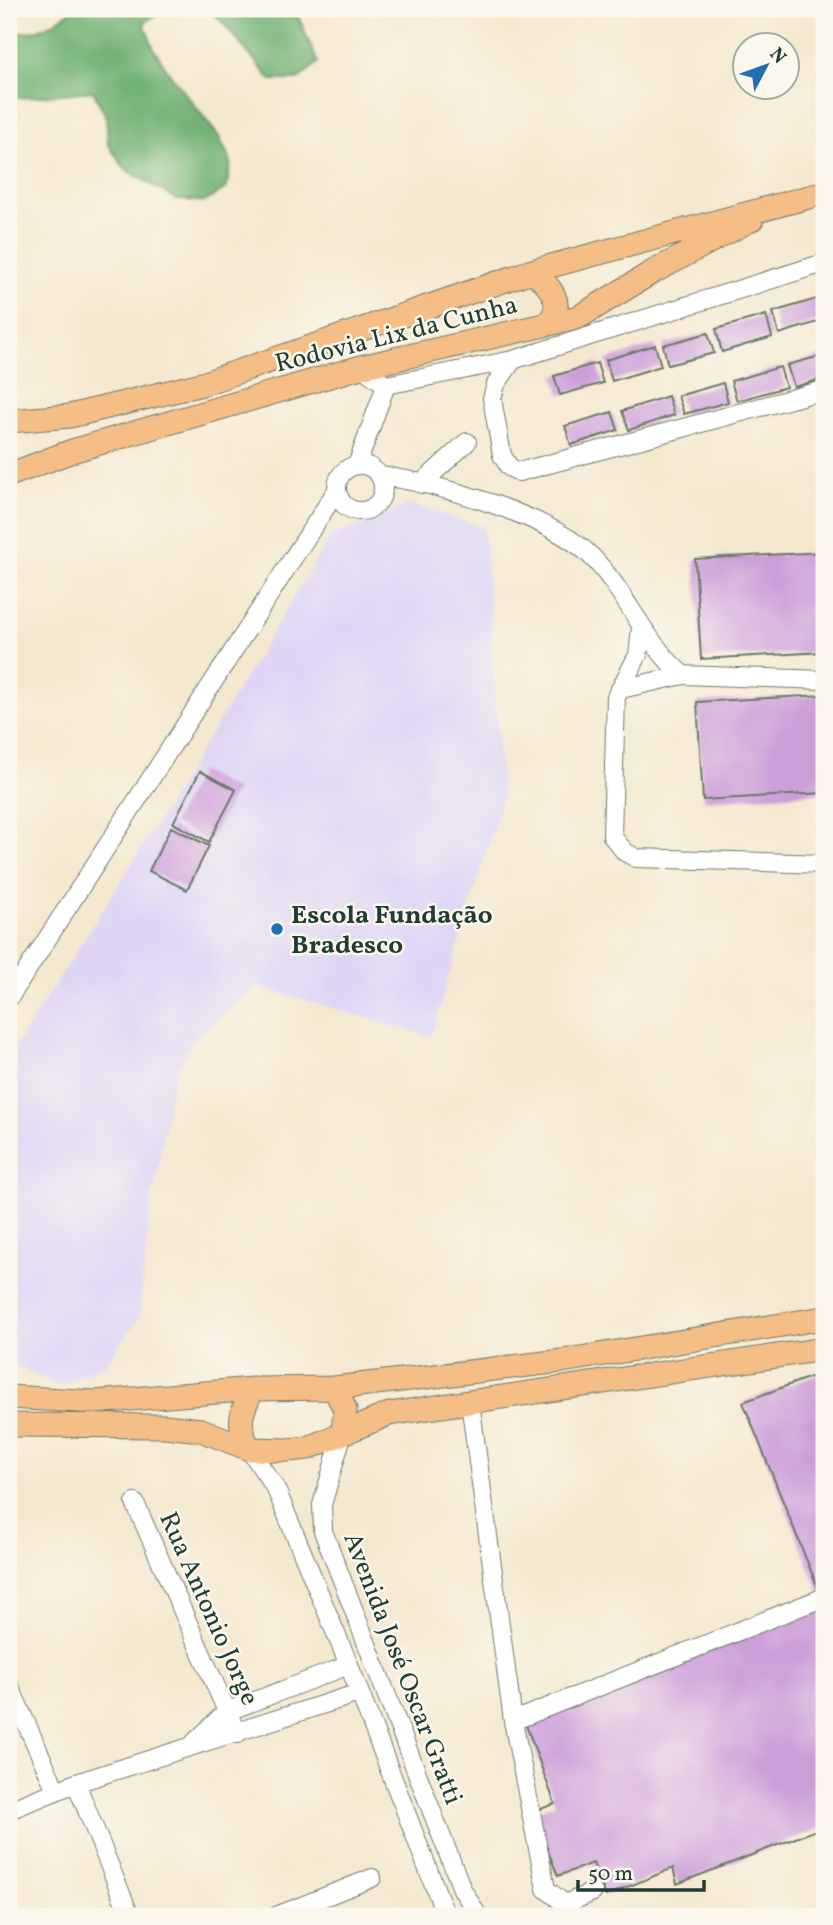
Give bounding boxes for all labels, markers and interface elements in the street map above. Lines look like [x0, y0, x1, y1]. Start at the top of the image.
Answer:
north arrow [732, 32, 802, 102]
text: N [763, 42, 792, 70]
street label: Rodovia Lix da Cunha [272, 287, 521, 382]
place label: Escola Fundação Bradesco [291, 898, 493, 964]
marker: Escola Fundação Bradesco [269, 921, 285, 937]
street label: Rua Antonio Jorge [149, 1506, 267, 1711]
street label: Avenida José Oscar Gratti [334, 1527, 471, 1810]
scale bar [578, 1848, 704, 1892]
text: 50 m [588, 1860, 633, 1889]

